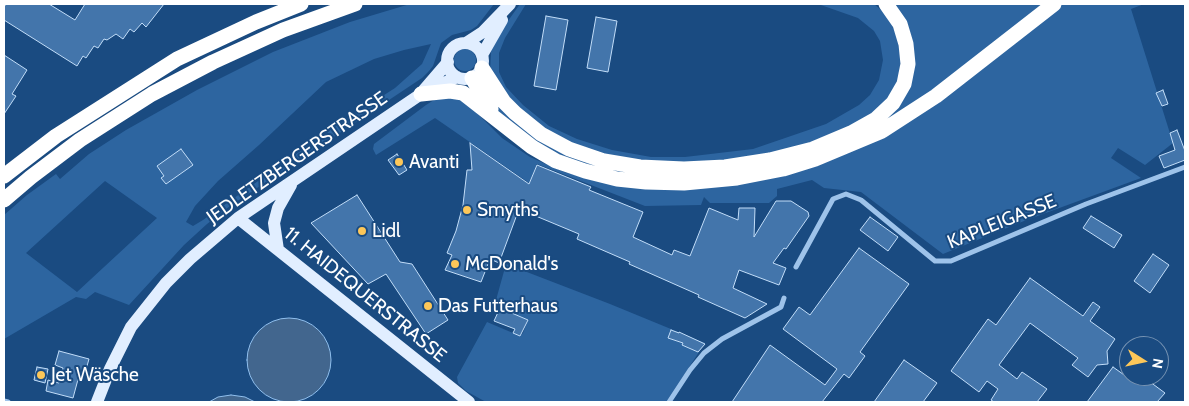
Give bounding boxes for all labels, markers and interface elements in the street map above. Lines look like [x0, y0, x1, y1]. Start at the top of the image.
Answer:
street label: JEDLETZBERGERSTRASSE [202, 87, 392, 229]
place label: Avanti [409, 151, 459, 173]
marker: Avanti [393, 156, 405, 168]
street label: KAPLEIGASSE [944, 190, 1060, 254]
place label: Smyths [477, 199, 539, 221]
marker: Smyths [461, 204, 473, 216]
place label: Lidl [372, 220, 401, 242]
street label: 11. HAIDEQUERSTRASSE [279, 223, 451, 367]
marker: Lidl [356, 225, 368, 237]
place label: McDonald's [465, 253, 558, 275]
marker: McDonald's [449, 258, 461, 270]
place label: Das Futterhaus [438, 295, 558, 317]
marker: Das Futterhaus [422, 300, 434, 312]
north arrow [1119, 336, 1169, 386]
text: N [1148, 357, 1168, 370]
place label: Jet Wäsche [51, 364, 139, 386]
marker: Jet Wäsche [35, 369, 47, 381]

